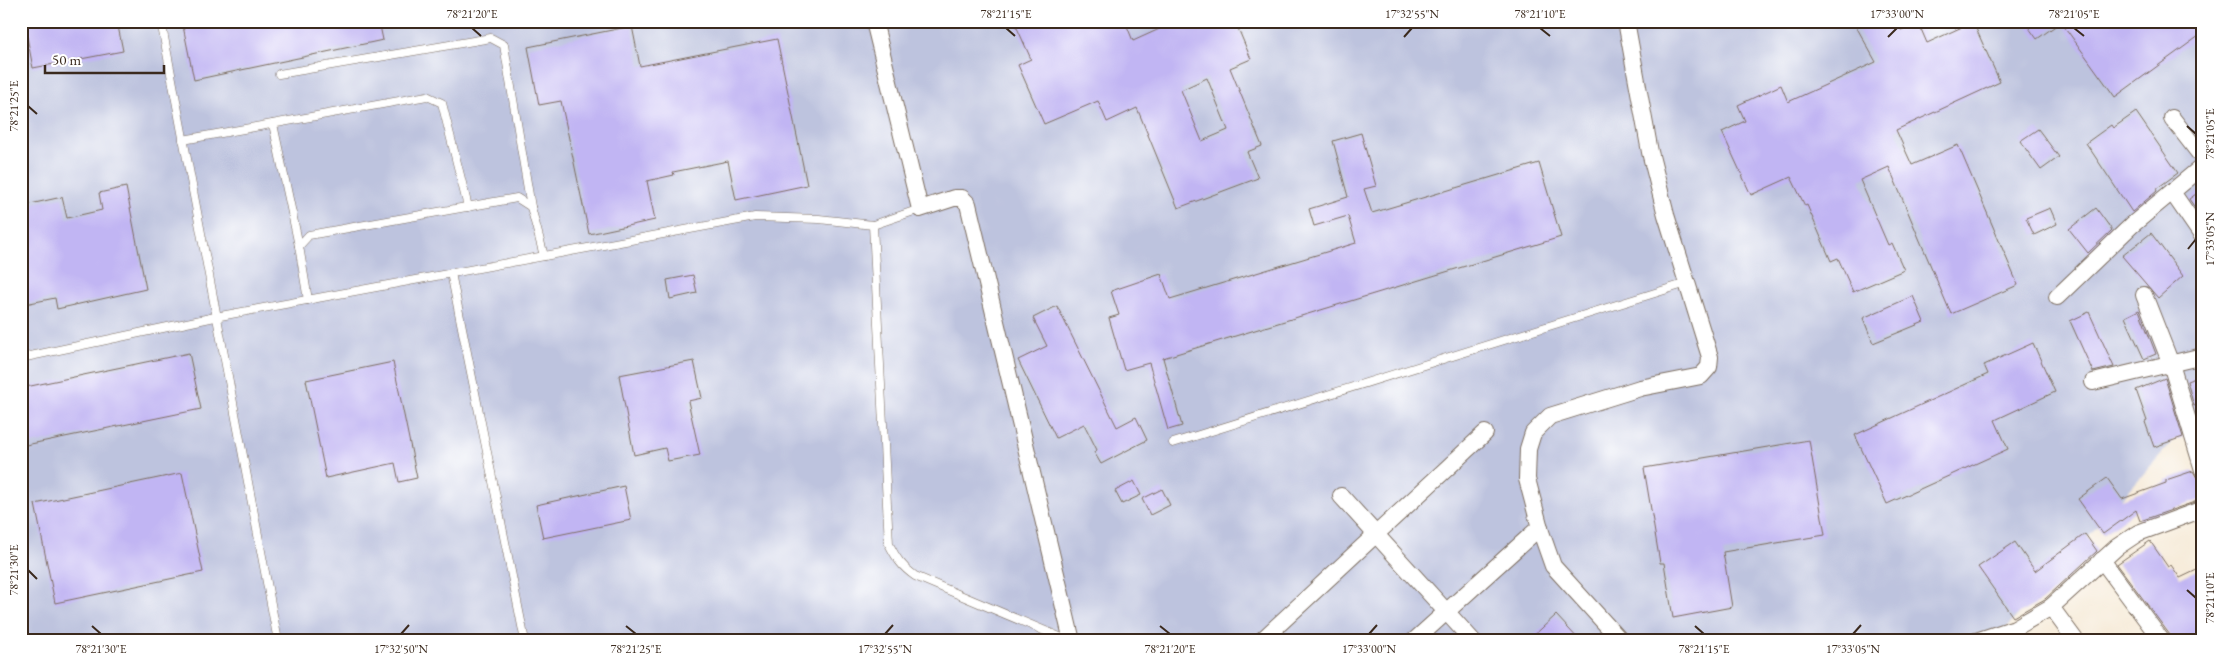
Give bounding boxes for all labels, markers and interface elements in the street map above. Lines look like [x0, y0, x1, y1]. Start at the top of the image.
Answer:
text: 78°21'20"E [446, 6, 498, 22]
text: 78°21'15"E [980, 6, 1032, 22]
text: 17°32'55"N [1385, 6, 1439, 22]
text: 78°21'10"E [1514, 6, 1566, 22]
text: 17°33'00"N [1870, 6, 1924, 22]
text: 78°21'05"E [2048, 6, 2100, 22]
scale bar [45, 42, 164, 74]
text: 50 m [52, 50, 81, 69]
text: 78°21'25"E [6, 80, 22, 132]
text: 78°21'05"E [2202, 108, 2218, 160]
text: 17°33'05"N [2202, 212, 2218, 266]
text: 78°21'30"E [6, 544, 22, 596]
text: 78°21'10"E [2202, 572, 2218, 624]
text: 78°21'30"E [75, 641, 127, 657]
text: 17°32'50"N [374, 641, 428, 657]
text: 78°21'25"E [610, 641, 662, 657]
text: 17°32'55"N [858, 641, 912, 657]
text: 78°21'20"E [1144, 641, 1196, 657]
text: 17°33'00"N [1342, 641, 1396, 657]
text: 78°21'15"E [1678, 641, 1730, 657]
text: 17°33'05"N [1826, 641, 1880, 657]

